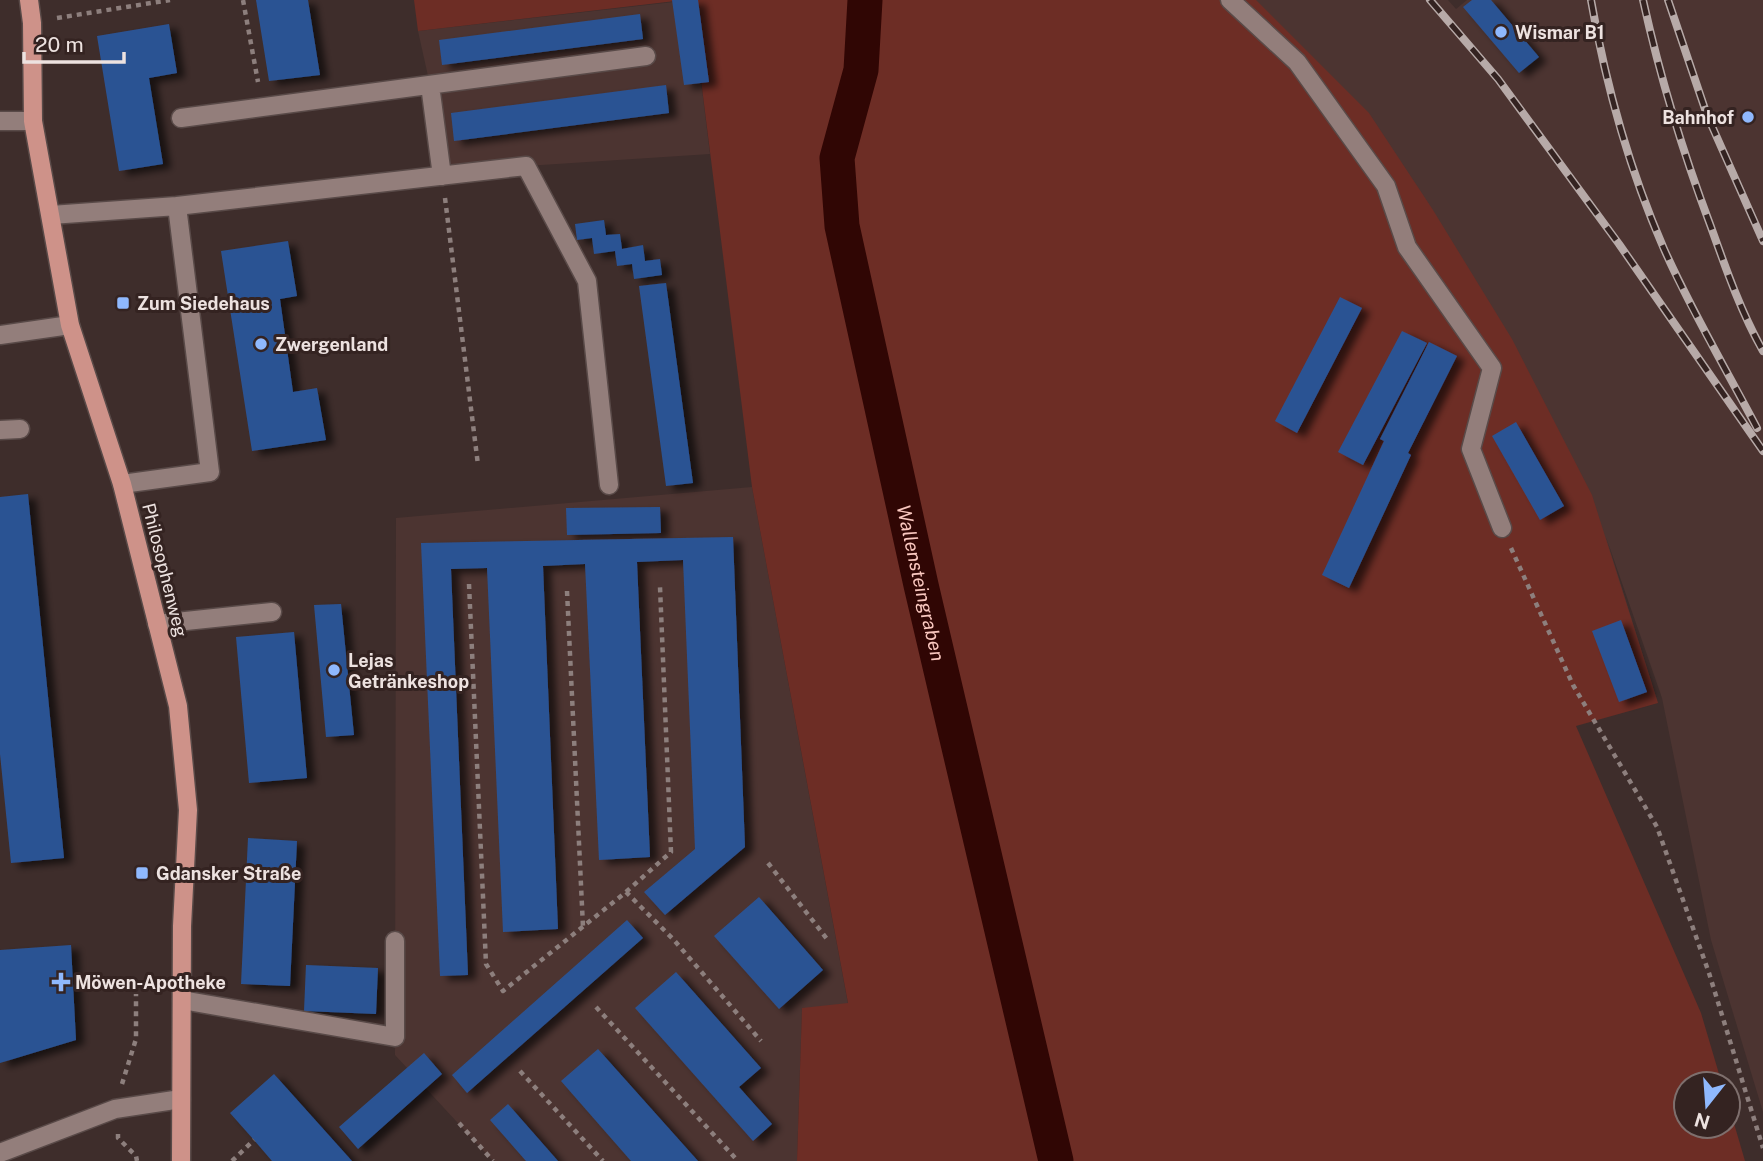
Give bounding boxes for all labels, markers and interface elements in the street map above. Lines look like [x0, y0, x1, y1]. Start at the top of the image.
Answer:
scale bar [24, 21, 124, 65]
place label: Wismar B1 [1515, 22, 1604, 43]
marker: Wismar B1 [1493, 24, 1509, 40]
text: 20 m [35, 32, 84, 57]
place label: Bahnhof [1662, 107, 1734, 128]
marker: Bahnhof [1740, 109, 1756, 125]
place label: Zum Siedehaus [137, 293, 270, 314]
marker: Zum Siedehaus [115, 295, 131, 311]
place label: Zwergenland [275, 334, 388, 355]
marker: Zwergenland [253, 336, 269, 352]
street label: Philosophenweg [138, 501, 192, 639]
water label: Wallensteingraben [893, 503, 949, 663]
place label: Lejas Getränkeshop [348, 650, 469, 692]
marker: Lejas Getränkeshop [326, 662, 342, 678]
place label: Gdansker Straße [156, 863, 301, 884]
marker: Gdansker Straße [134, 865, 150, 881]
place label: Möwen-Apotheke [75, 972, 226, 993]
marker: Möwen-Apotheke [53, 974, 69, 990]
north arrow [1672, 1070, 1742, 1140]
text: N [1692, 1109, 1712, 1134]

